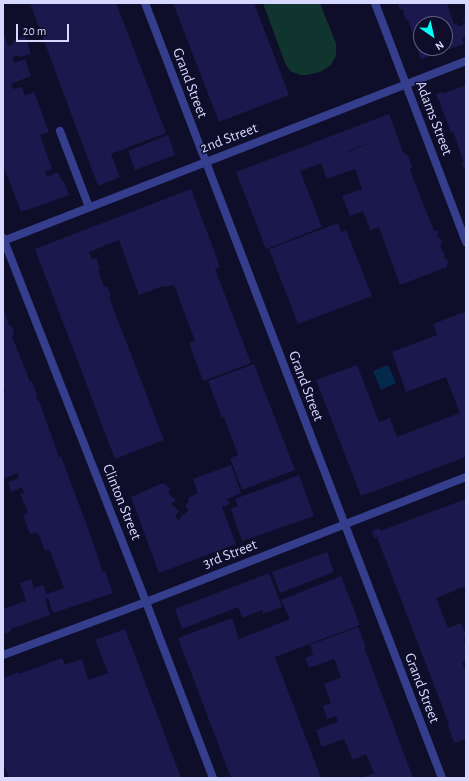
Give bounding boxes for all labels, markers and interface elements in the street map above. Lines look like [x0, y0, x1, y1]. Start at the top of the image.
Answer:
scale bar [18, 16, 71, 42]
north arrow [413, 16, 453, 56]
text: 20 m [23, 25, 46, 37]
text: N [433, 39, 446, 52]
street label: Grand Street [168, 45, 212, 121]
street label: Adams Street [412, 78, 456, 158]
street label: 2nd Street [198, 119, 260, 157]
street label: Grand Street [284, 348, 328, 424]
street label: Clinton Street [99, 461, 145, 543]
street label: 3rd Street [200, 535, 260, 573]
street label: Grand Street [400, 650, 444, 726]

